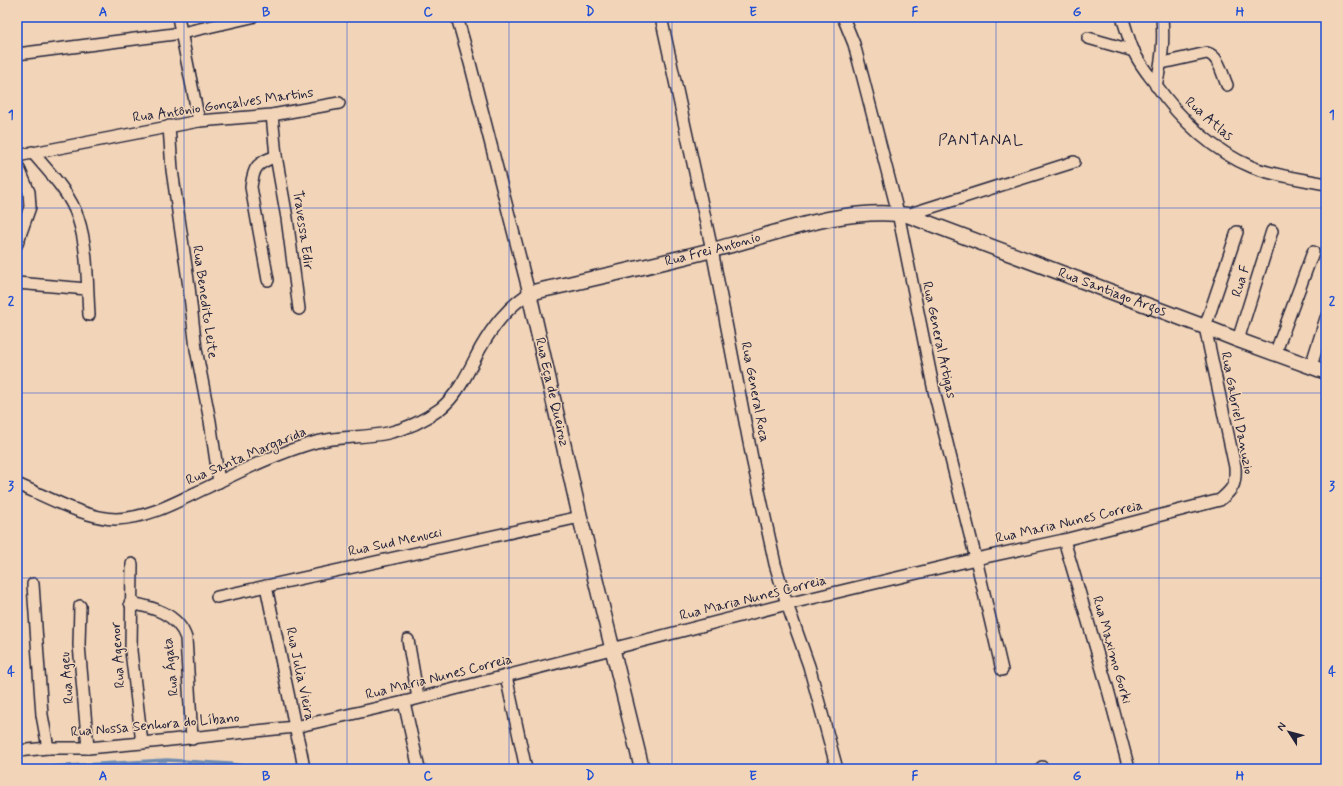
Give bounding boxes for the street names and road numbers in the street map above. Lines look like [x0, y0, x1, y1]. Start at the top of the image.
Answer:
street label: Rua Antônio Gonçalves Martins [131, 83, 315, 127]
street label: Rua Atlas [1181, 93, 1237, 145]
street label: Travessa Edir [289, 189, 318, 271]
street label: Rua Frei Antonio [663, 228, 763, 271]
street label: Rua Benedito Leite [188, 244, 222, 360]
street label: Rua F [1228, 263, 1254, 299]
street label: Rua Santiago Argos [1056, 264, 1169, 321]
street label: Rua General Artigas [918, 280, 960, 400]
street label: Rua Eça de Queiroz [531, 336, 573, 448]
street label: Rua General Roca [736, 340, 774, 444]
street label: Rua Gabriel Danuzio [1216, 350, 1258, 476]
street label: Rua Santa Margarida [183, 422, 309, 490]
street label: Rua Maria Nunes Correia [994, 496, 1144, 548]
street label: Rua Sud Menucci [346, 523, 444, 561]
street label: Rua Maria Nunes Correia [678, 571, 828, 625]
street label: Rua Maximo Gorki [1088, 594, 1136, 706]
street label: Rua Agenor [107, 621, 129, 689]
street label: Rua Julia Vieira [281, 626, 319, 722]
street label: Rua Ágata [159, 637, 183, 697]
street label: Rua Maria Nunes Correia [364, 650, 514, 704]
street label: Rua Ageu [56, 651, 78, 705]
street label: Rua Nossa Senhora do Líbano [70, 709, 240, 741]

